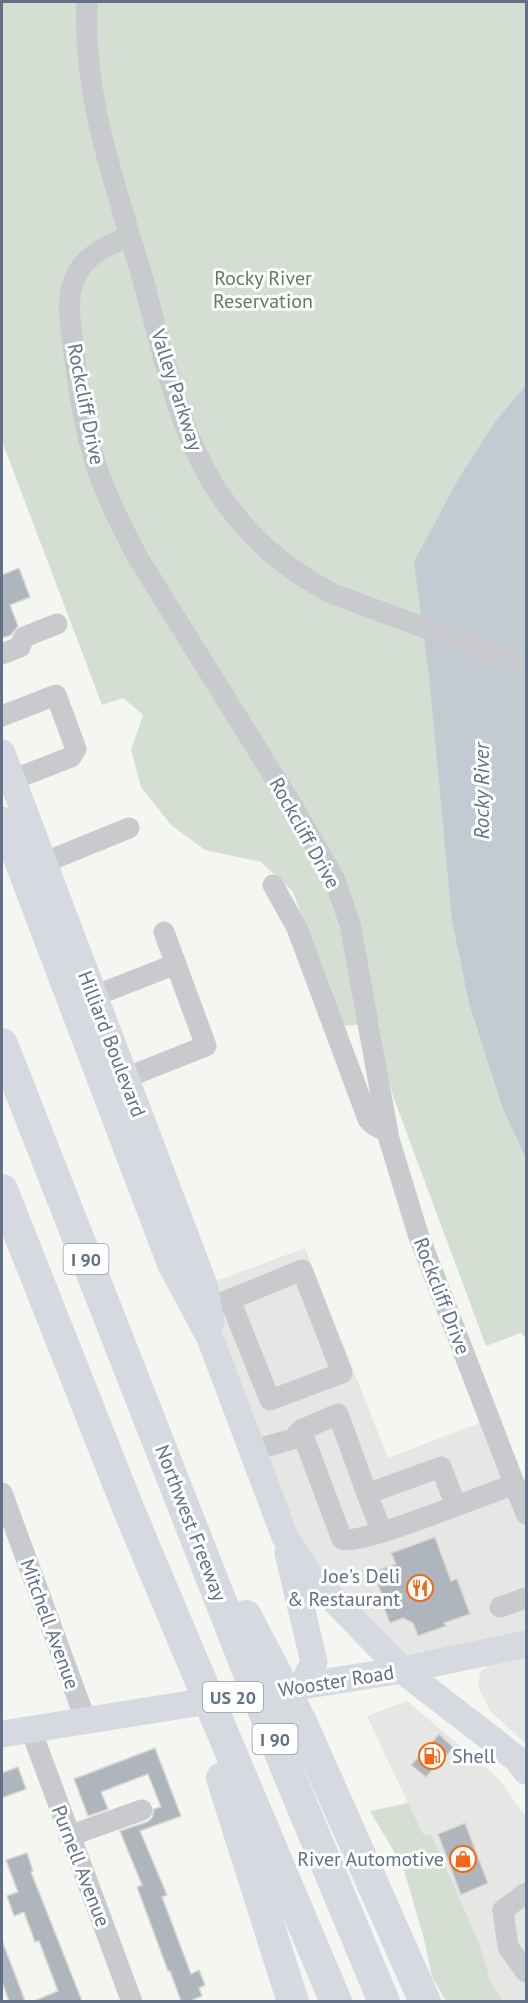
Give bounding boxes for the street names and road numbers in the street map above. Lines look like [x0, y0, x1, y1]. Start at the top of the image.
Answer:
street label: Valley Parkway [145, 325, 209, 455]
street label: Rockcliff Drive [61, 341, 111, 467]
street label: Rockcliff Drive [264, 773, 346, 893]
street label: Hilliard Boulevard [72, 967, 152, 1121]
street label: Rockcliff Drive [408, 1234, 476, 1358]
road number: I 90 [64, 1244, 109, 1274]
street label: Northwest Freeway [149, 1441, 233, 1606]
street label: Mitchell Avenue [14, 1555, 86, 1693]
street label: Wooster Road [276, 1659, 396, 1703]
road number: US 20 [203, 1682, 263, 1712]
road number: I 90 [252, 1724, 298, 1754]
street label: Purnell Avenue [46, 1802, 116, 1930]

